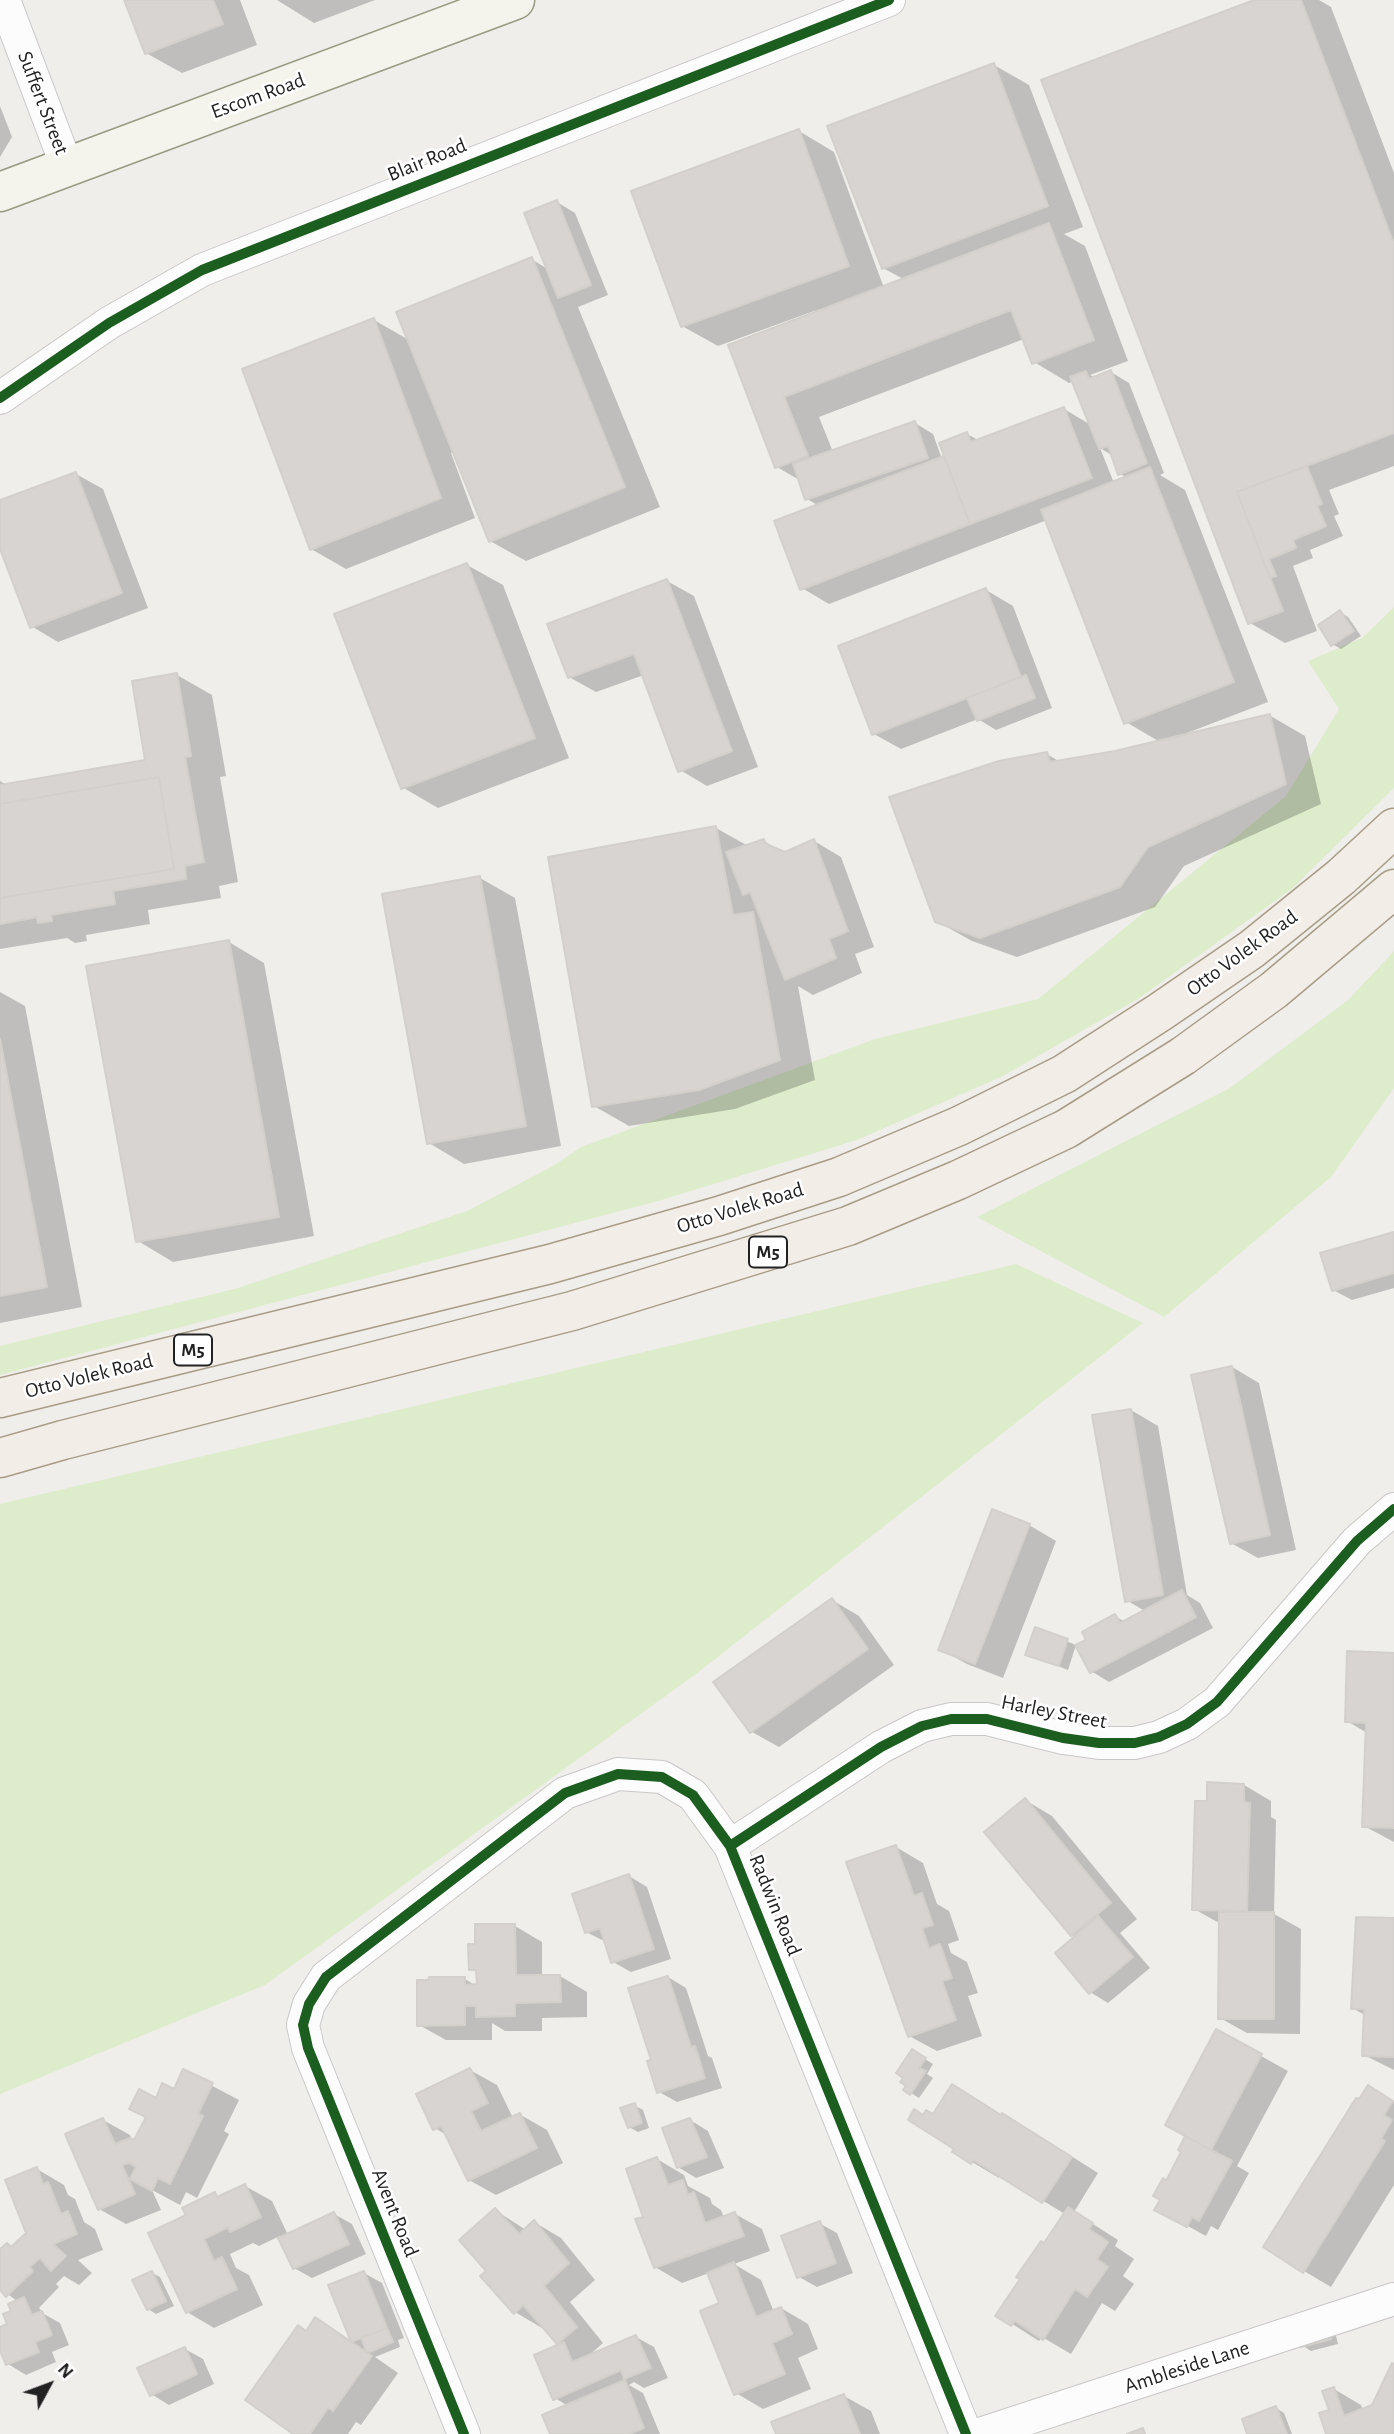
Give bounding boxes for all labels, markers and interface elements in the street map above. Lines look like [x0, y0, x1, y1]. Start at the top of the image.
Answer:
street label: Suffert Street [12, 48, 74, 158]
street label: Escom Road [208, 67, 308, 125]
street label: Blair Road [384, 133, 470, 187]
street label: Otto Volek Road [1182, 904, 1302, 1002]
street label: Otto Volek Road [674, 1177, 806, 1239]
road number: M5 [749, 1236, 787, 1268]
road number: M5 [174, 1334, 212, 1366]
street label: Otto Volek Road [22, 1348, 156, 1404]
street label: Harley Street [999, 1689, 1109, 1735]
street label: Radwin Road [743, 1851, 807, 1959]
street label: Avent Road [366, 2165, 424, 2261]
street label: Ambleside Lane [1121, 2335, 1253, 2399]
north arrow [14, 2350, 84, 2420]
text: N [54, 2360, 77, 2382]

